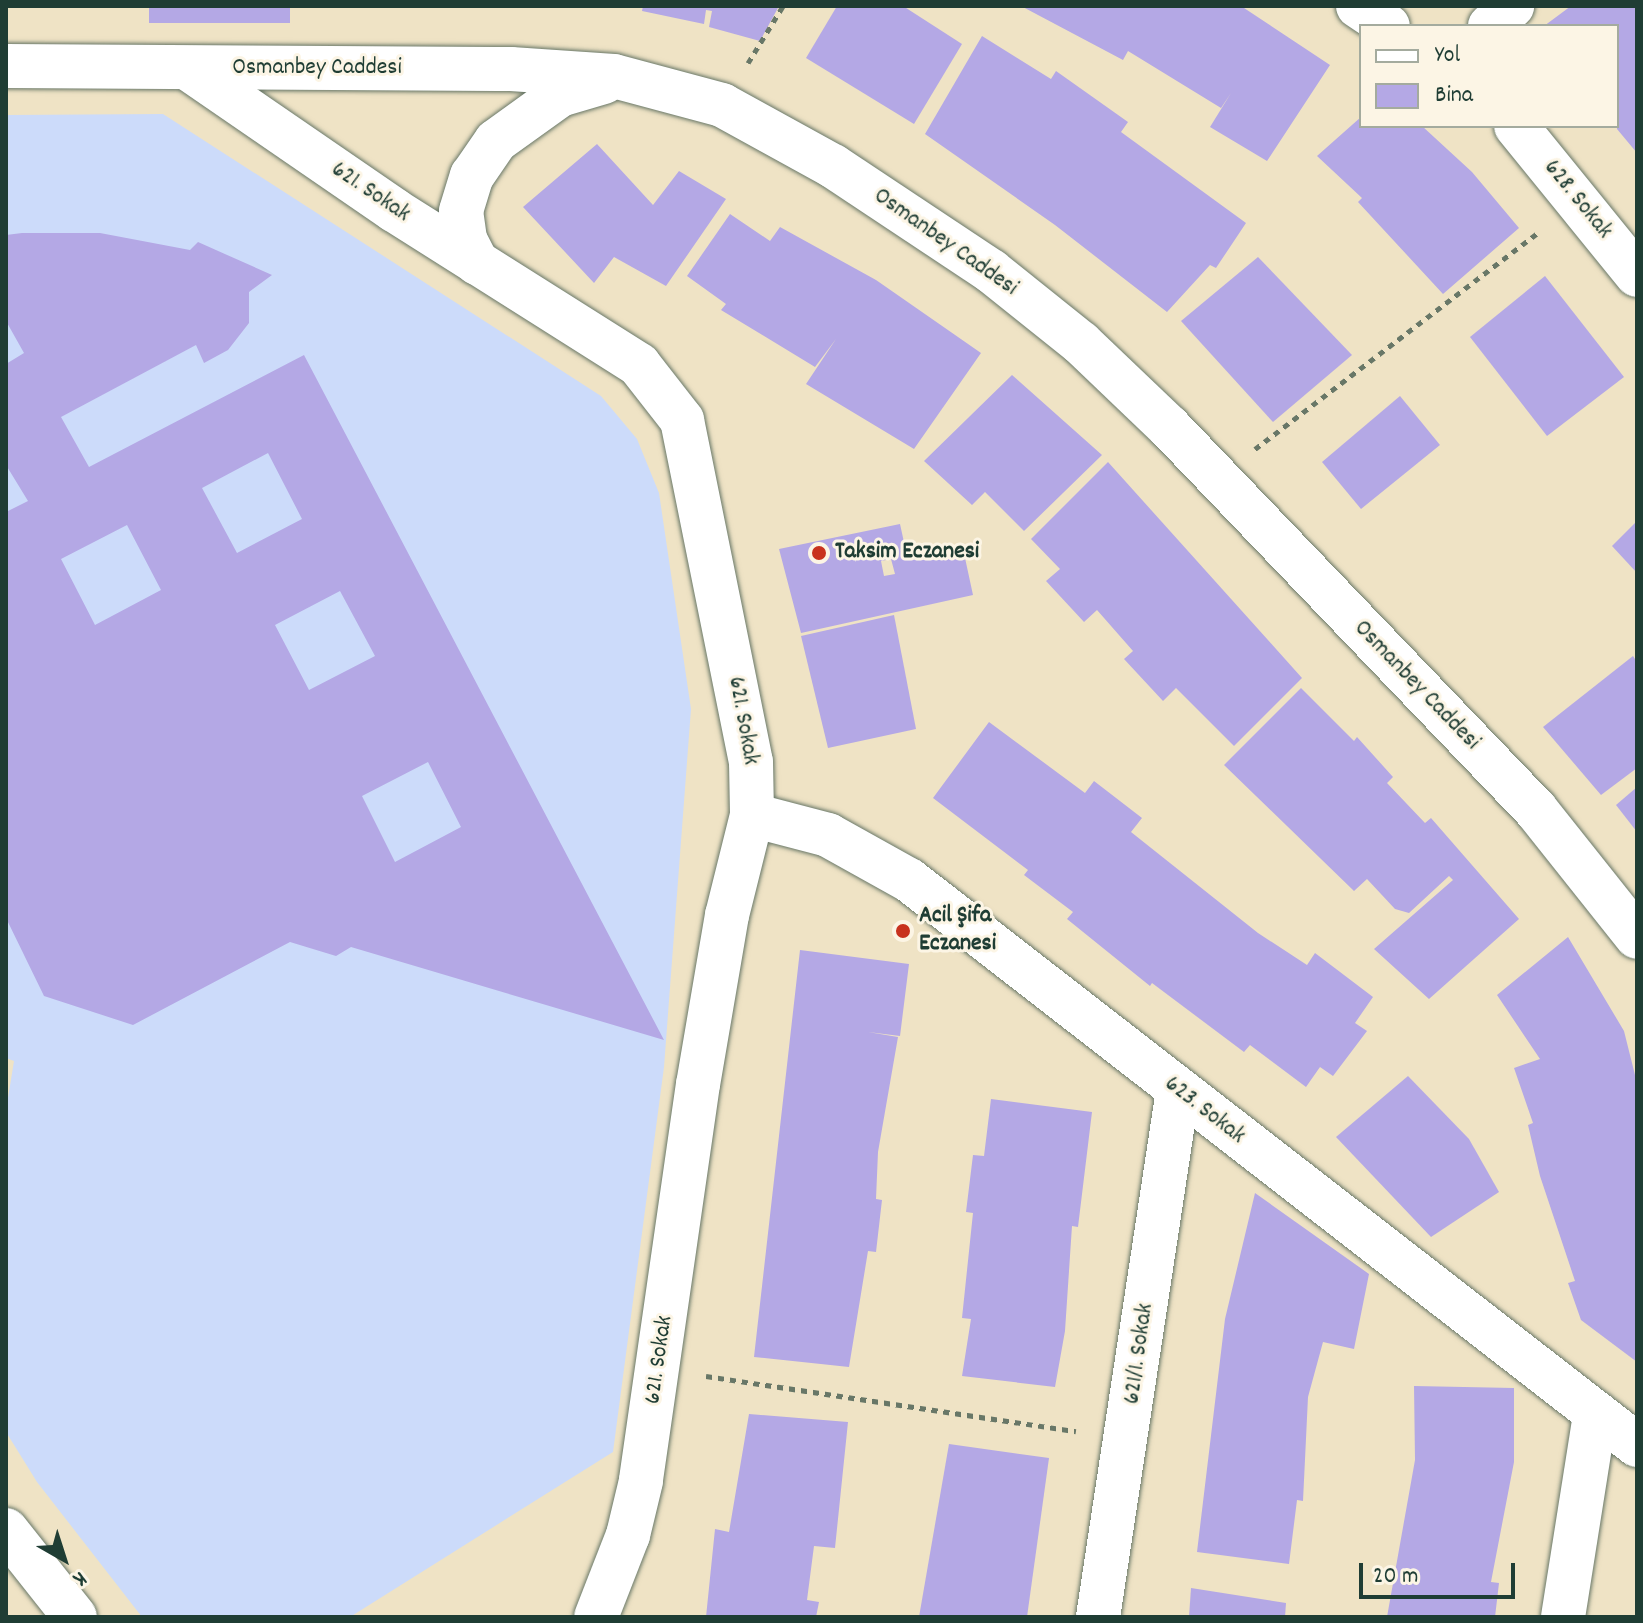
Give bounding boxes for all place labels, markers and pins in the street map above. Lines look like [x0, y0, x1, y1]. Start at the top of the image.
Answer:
place label: Taksim Eczanesi [835, 539, 979, 567]
marker: Taksim Eczanesi [810, 544, 828, 562]
place label: Acil Şifa Eczanesi [919, 903, 996, 959]
marker: Acil Şifa Eczanesi [894, 922, 912, 940]

